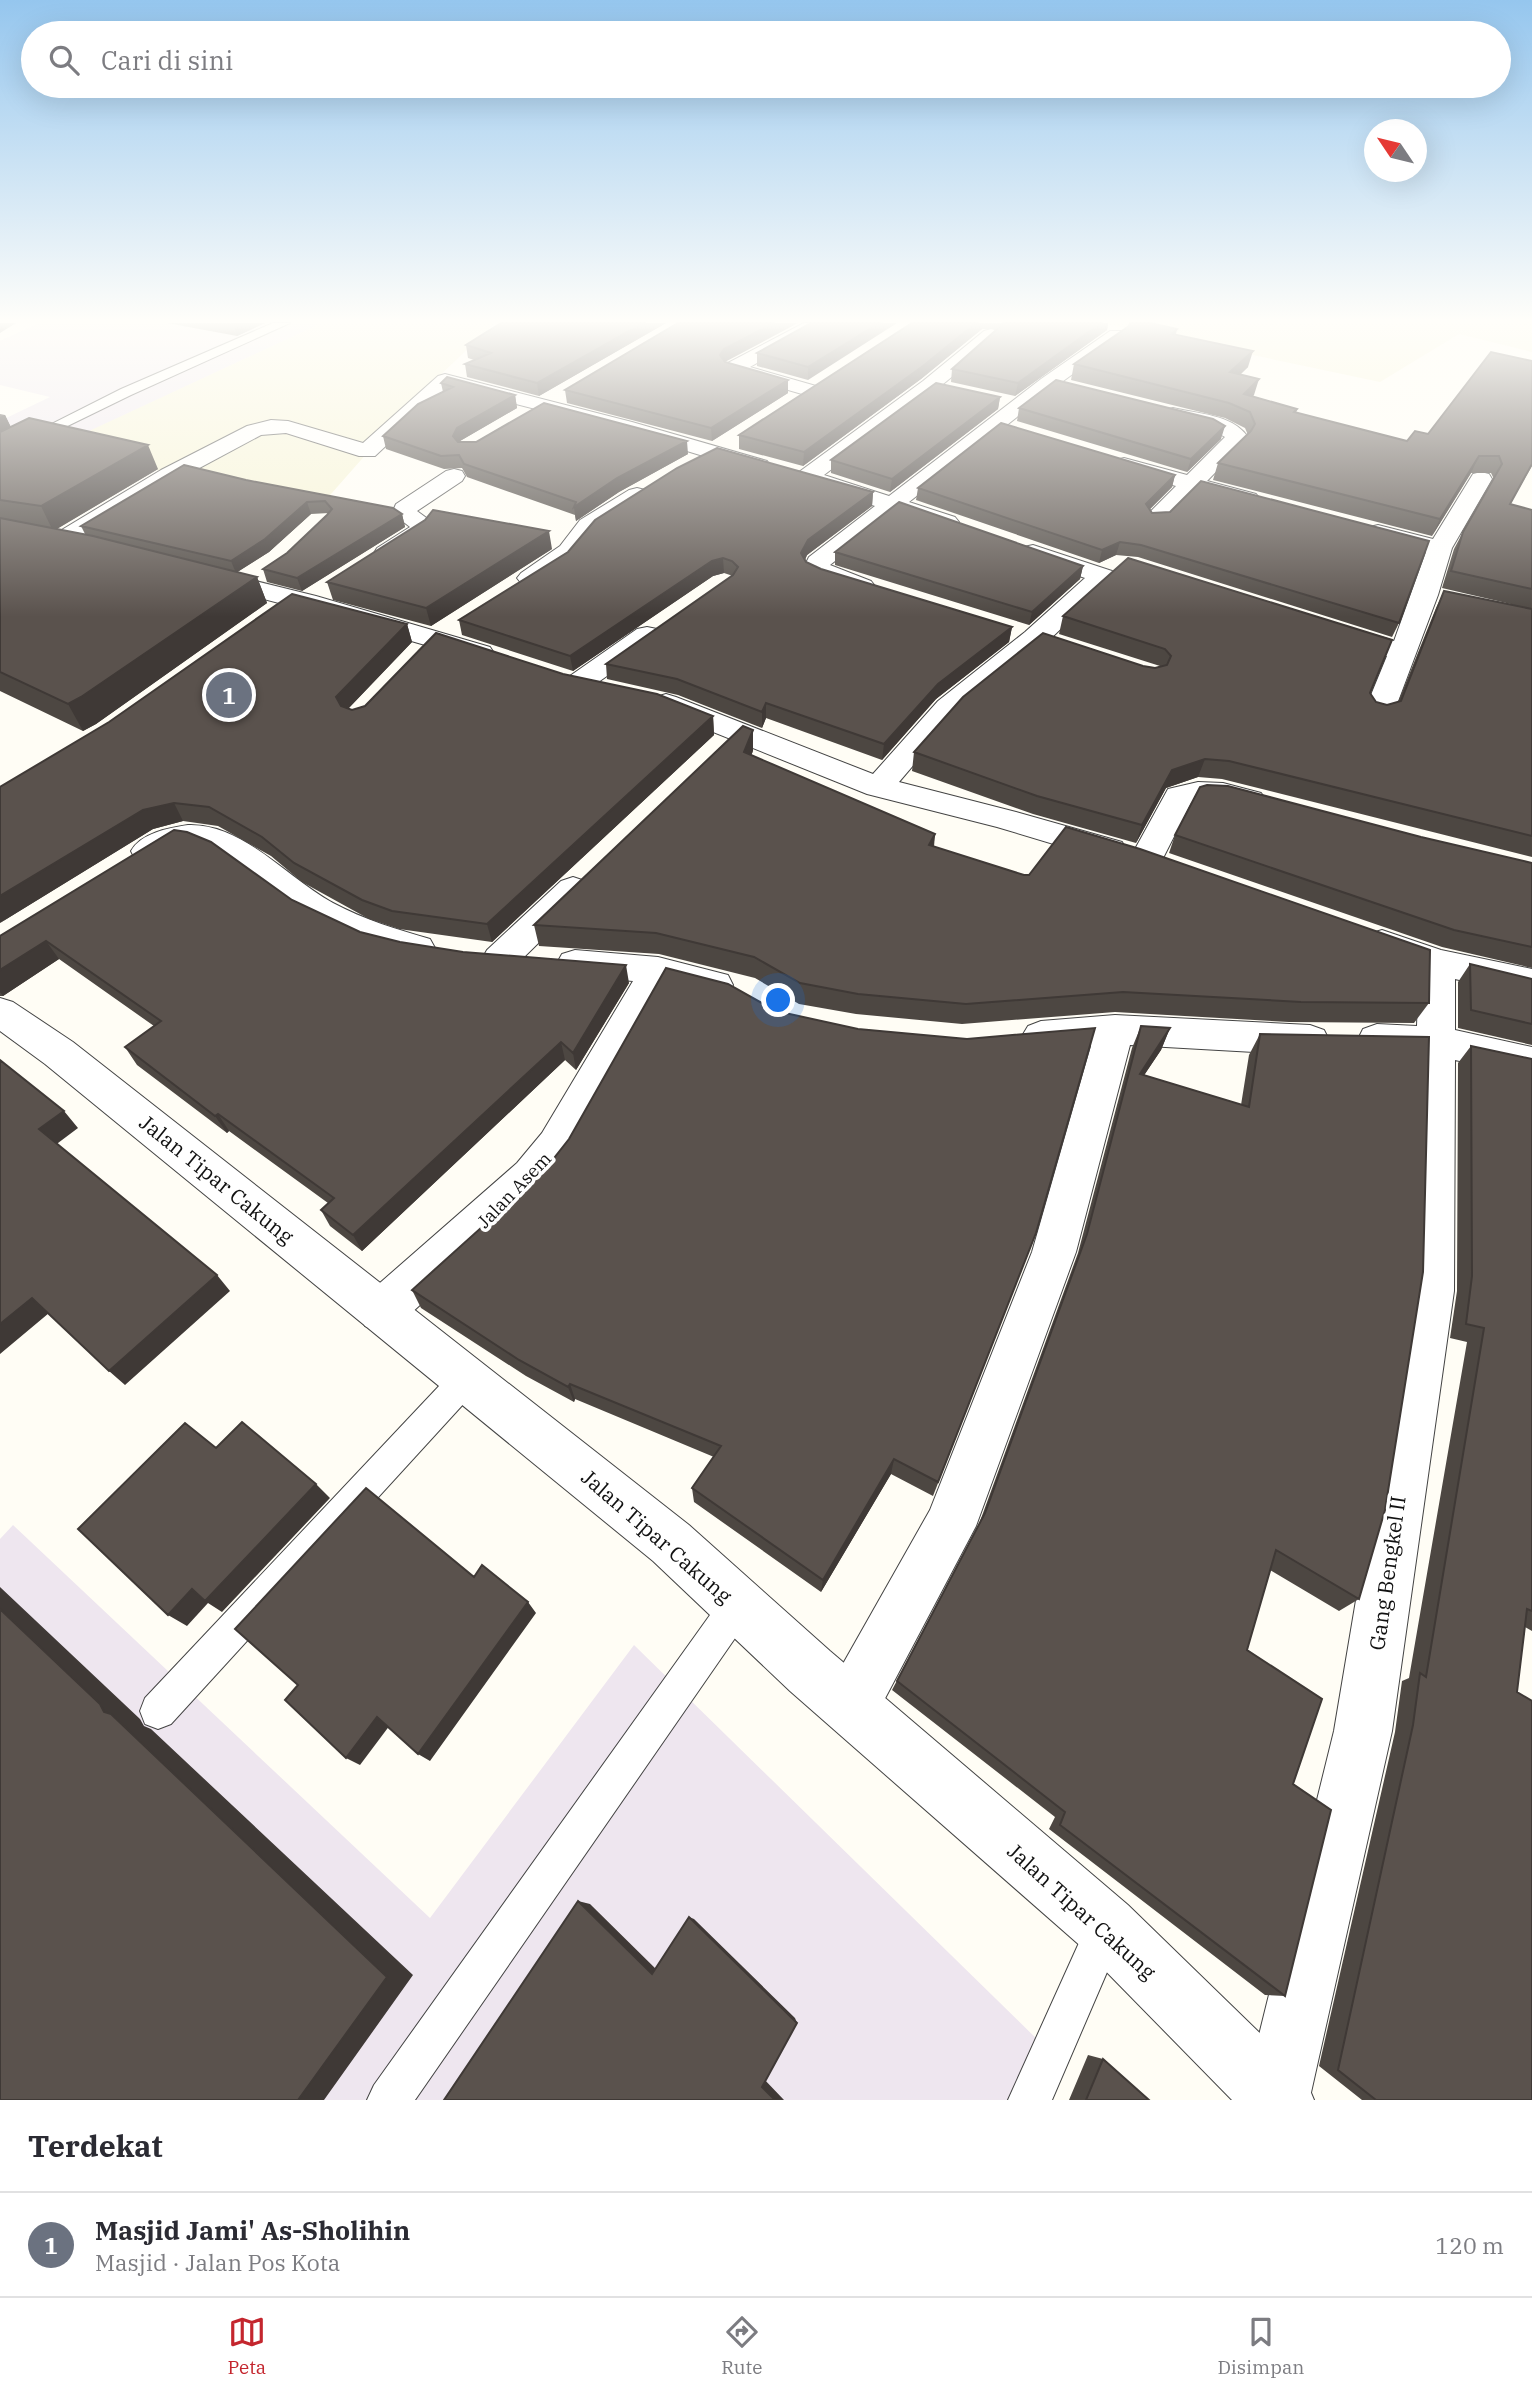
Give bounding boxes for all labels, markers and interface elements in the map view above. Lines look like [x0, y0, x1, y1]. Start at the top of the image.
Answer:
search box [21, 21, 1511, 98]
icon: search [45, 41, 83, 79]
text: Cari di sini [101, 43, 233, 77]
north arrow [1364, 119, 1427, 182]
pin: 1 [206, 669, 252, 721]
your location [761, 983, 795, 1017]
street label: Jalan Tipar Cakung [134, 1108, 300, 1250]
street label: Jalan Asem [472, 1147, 556, 1233]
street label: Jalan Tipar Cakung [576, 1463, 739, 1610]
street label: Gang Bengkel II [1362, 1494, 1412, 1652]
street label: Jalan Tipar Cakung [1002, 1837, 1163, 1986]
text: Terdekat [28, 2126, 163, 2165]
text: Masjid Jami' As-Sholihin [95, 2213, 410, 2247]
text: 1 [44, 2230, 58, 2260]
text: 120 m [1435, 2230, 1504, 2260]
text: Masjid · Jalan Pos Kota [95, 2247, 340, 2277]
tab: Peta [227, 2313, 266, 2379]
tab: Rute [721, 2313, 762, 2379]
tab: Disimpan [1217, 2313, 1305, 2379]

